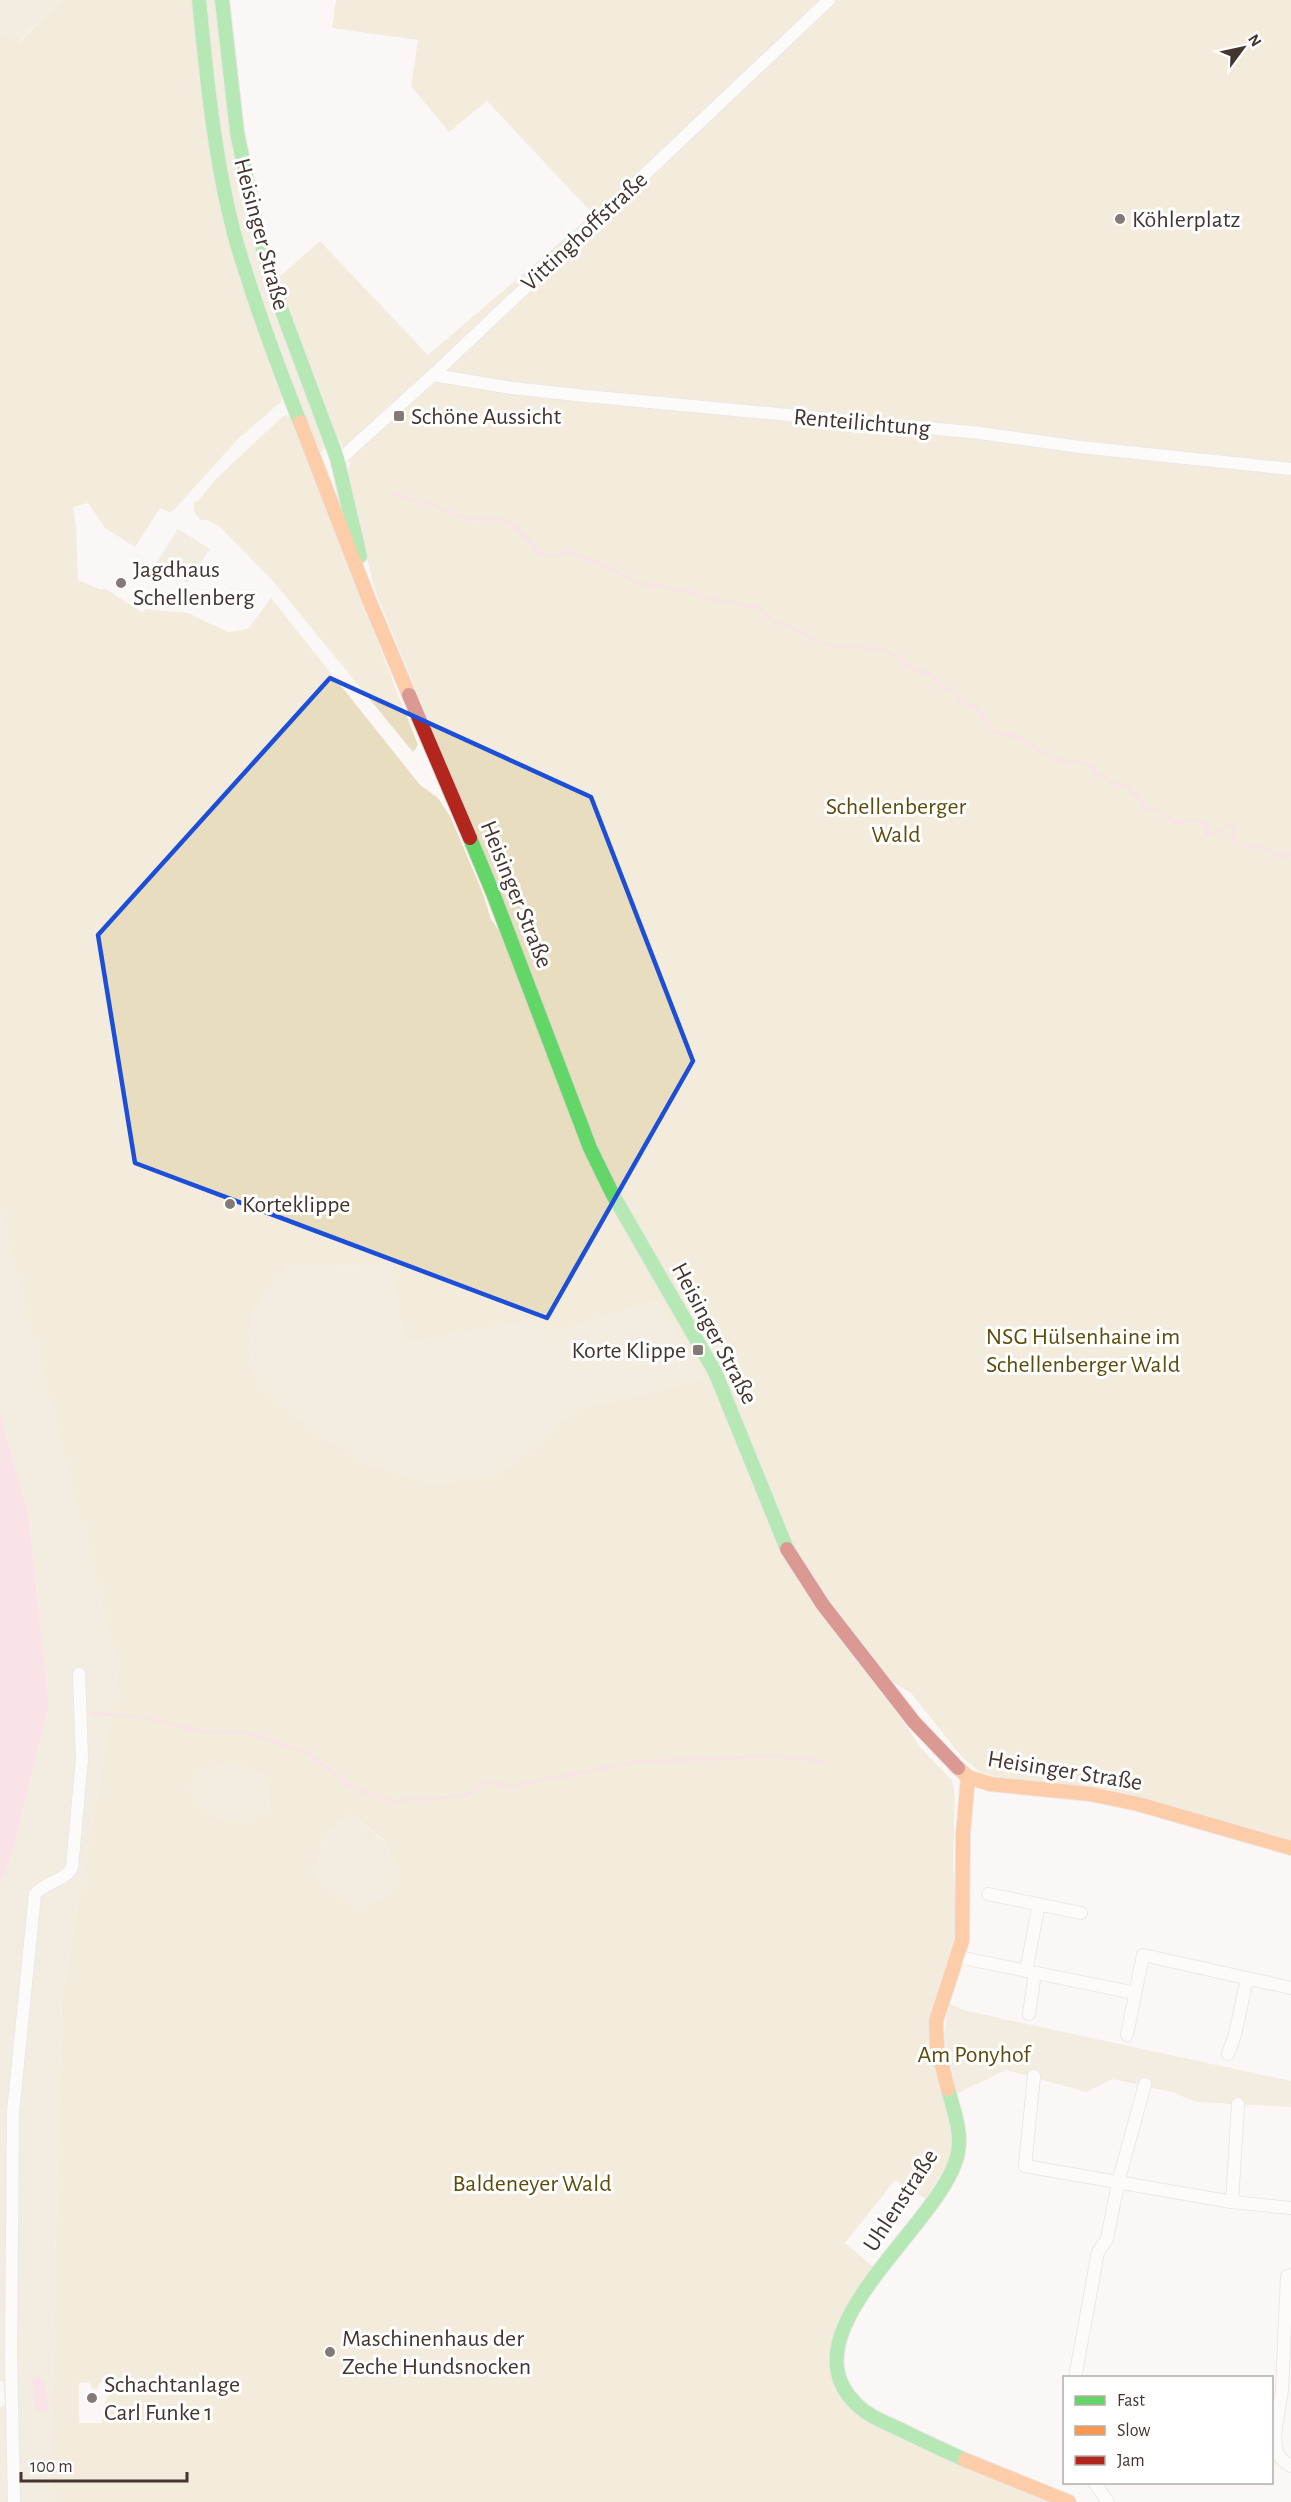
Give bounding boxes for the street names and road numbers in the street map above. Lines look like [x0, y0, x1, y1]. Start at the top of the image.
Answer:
street label: Heisinger Straße [229, 156, 293, 313]
street label: Vittinghoffstraße [517, 168, 652, 296]
street label: Renteilichtung [792, 405, 932, 441]
street label: Heisinger Straße [476, 817, 556, 971]
street label: Heisinger Straße [667, 1259, 761, 1408]
street label: Heisinger Straße [986, 1747, 1144, 1795]
street label: Uhlenstraße [859, 2145, 943, 2256]

